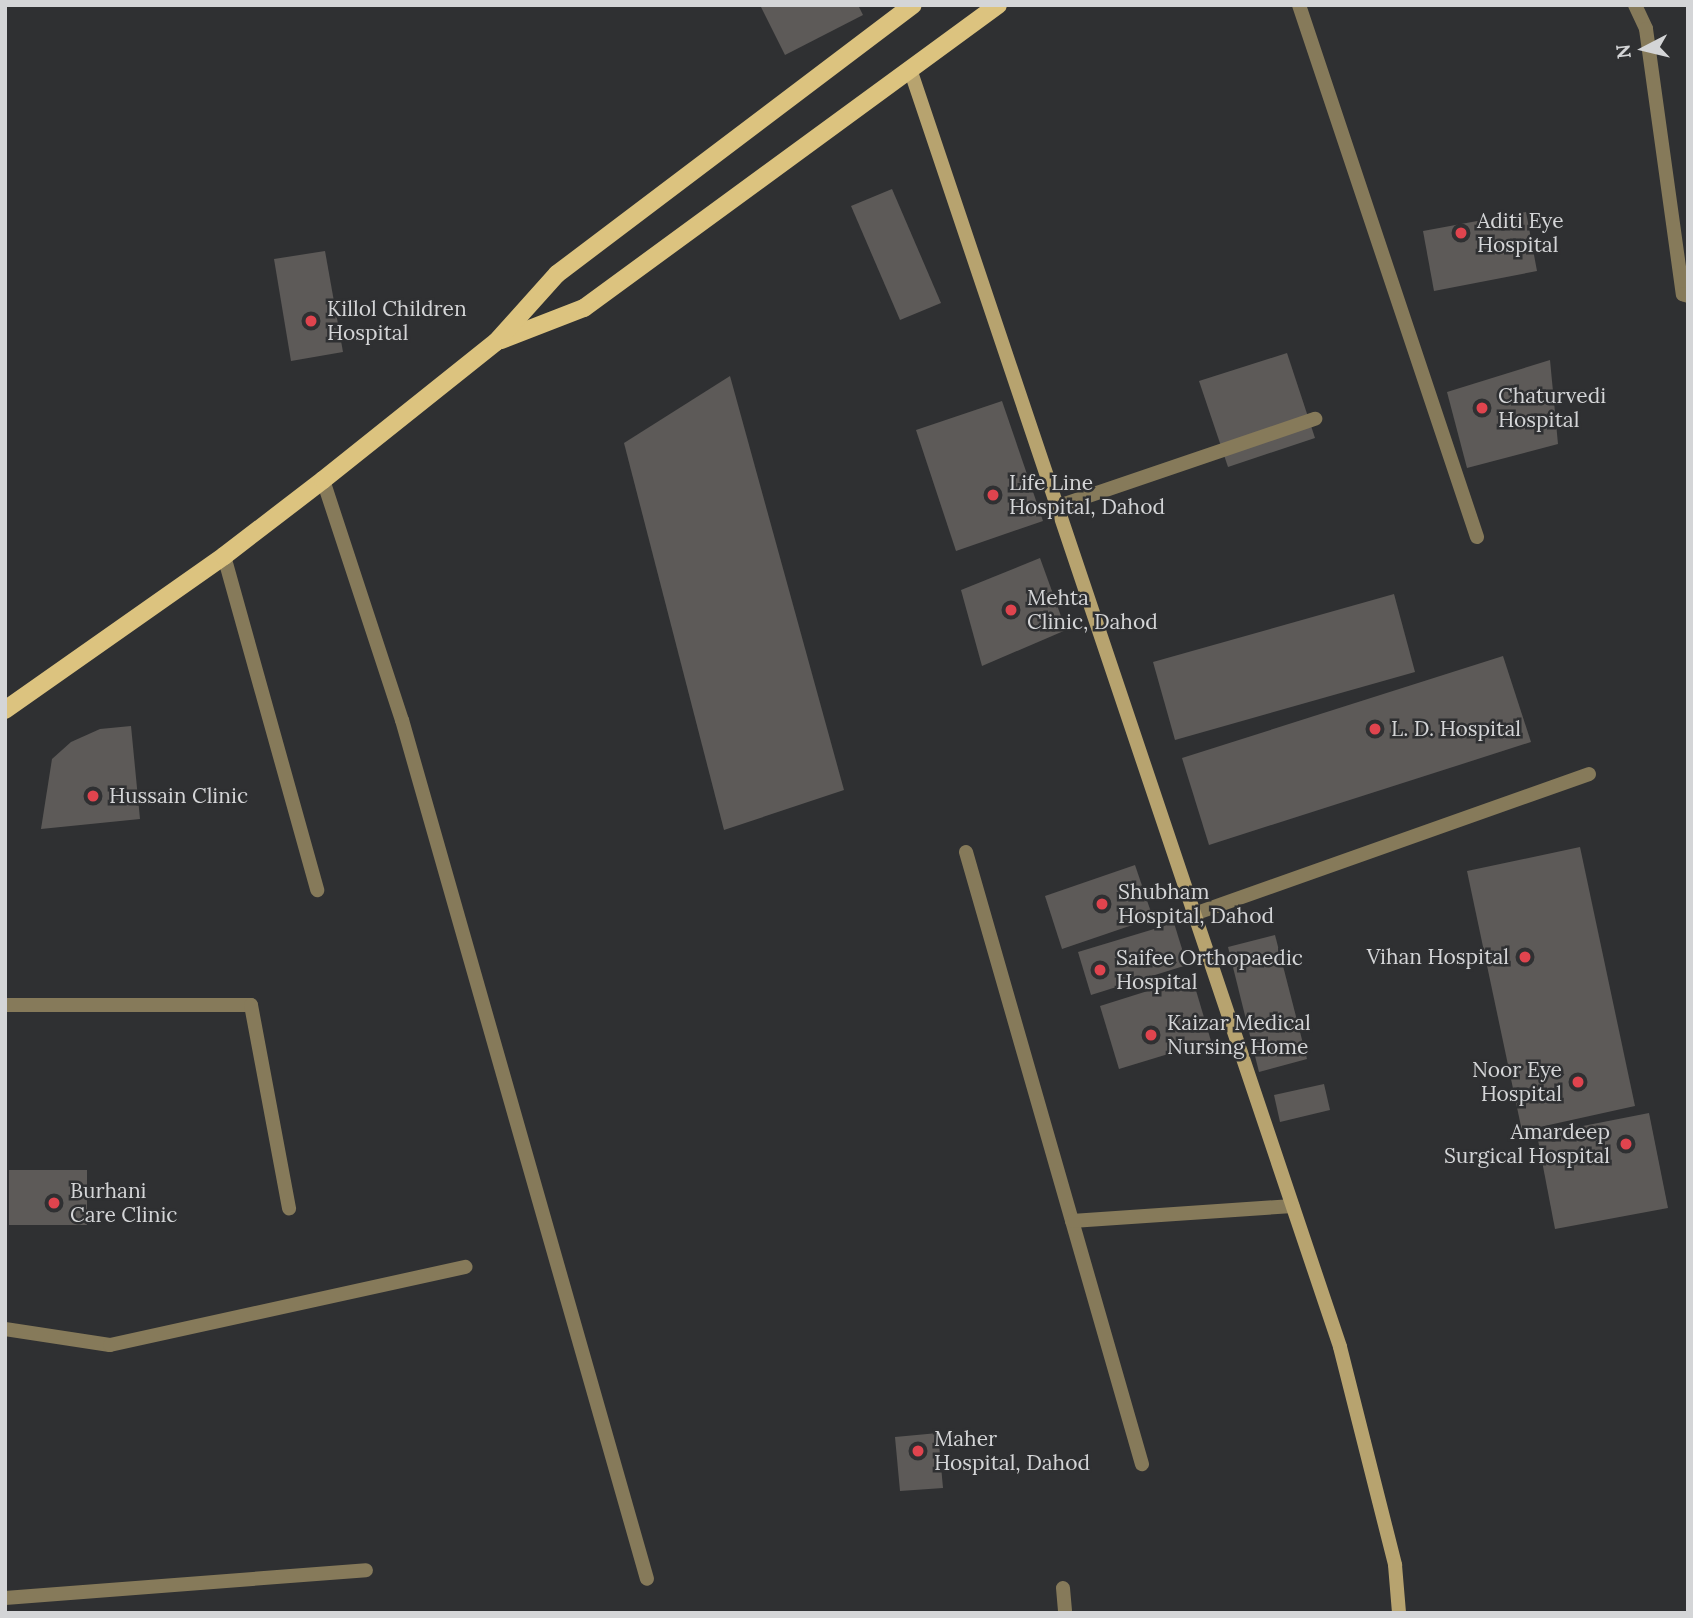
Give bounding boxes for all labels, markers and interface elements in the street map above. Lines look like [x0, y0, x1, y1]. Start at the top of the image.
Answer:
north arrow [1609, 14, 1679, 84]
text: N [1610, 43, 1636, 60]
place label: Aditi Eye Hospital [1477, 208, 1564, 258]
marker: Aditi Eye Hospital [1451, 223, 1471, 243]
place label: Killol Children Hospital [327, 296, 467, 346]
marker: Killol Children Hospital [301, 311, 321, 331]
place label: Chaturvedi Hospital [1498, 383, 1606, 433]
marker: Chaturvedi Hospital [1472, 398, 1492, 418]
place label: Life Line Hospital, Dahod [1009, 470, 1165, 520]
marker: Life Line Hospital, Dahod [983, 485, 1003, 505]
place label: Mehta Clinic, Dahod [1027, 585, 1158, 635]
marker: Mehta Clinic, Dahod [1001, 600, 1021, 620]
place label: L. D. Hospital [1391, 716, 1521, 742]
marker: L. D. Hospital [1365, 719, 1385, 739]
place label: Hussain Clinic [109, 783, 248, 809]
marker: Hussain Clinic [83, 786, 103, 806]
place label: Shubham Hospital, Dahod [1118, 879, 1274, 929]
marker: Shubham Hospital, Dahod [1092, 894, 1112, 914]
place label: Vihan Hospital [1367, 944, 1509, 970]
place label: Saifee Orthopaedic Hospital [1116, 945, 1303, 995]
marker: Vihan Hospital [1515, 947, 1535, 967]
marker: Saifee Orthopaedic Hospital [1090, 960, 1110, 980]
place label: Kaizar Medical Nursing Home [1167, 1010, 1311, 1060]
marker: Kaizar Medical Nursing Home [1141, 1025, 1161, 1045]
place label: Noor Eye Hospital [1472, 1057, 1562, 1107]
marker: Noor Eye Hospital [1568, 1072, 1588, 1092]
place label: Amardeep Surgical Hospital [1444, 1119, 1610, 1169]
marker: Amardeep Surgical Hospital [1616, 1134, 1636, 1154]
place label: Burhani Care Clinic [70, 1178, 177, 1228]
marker: Burhani Care Clinic [44, 1193, 64, 1213]
place label: Maher Hospital, Dahod [934, 1426, 1090, 1476]
marker: Maher Hospital, Dahod [908, 1441, 928, 1461]

